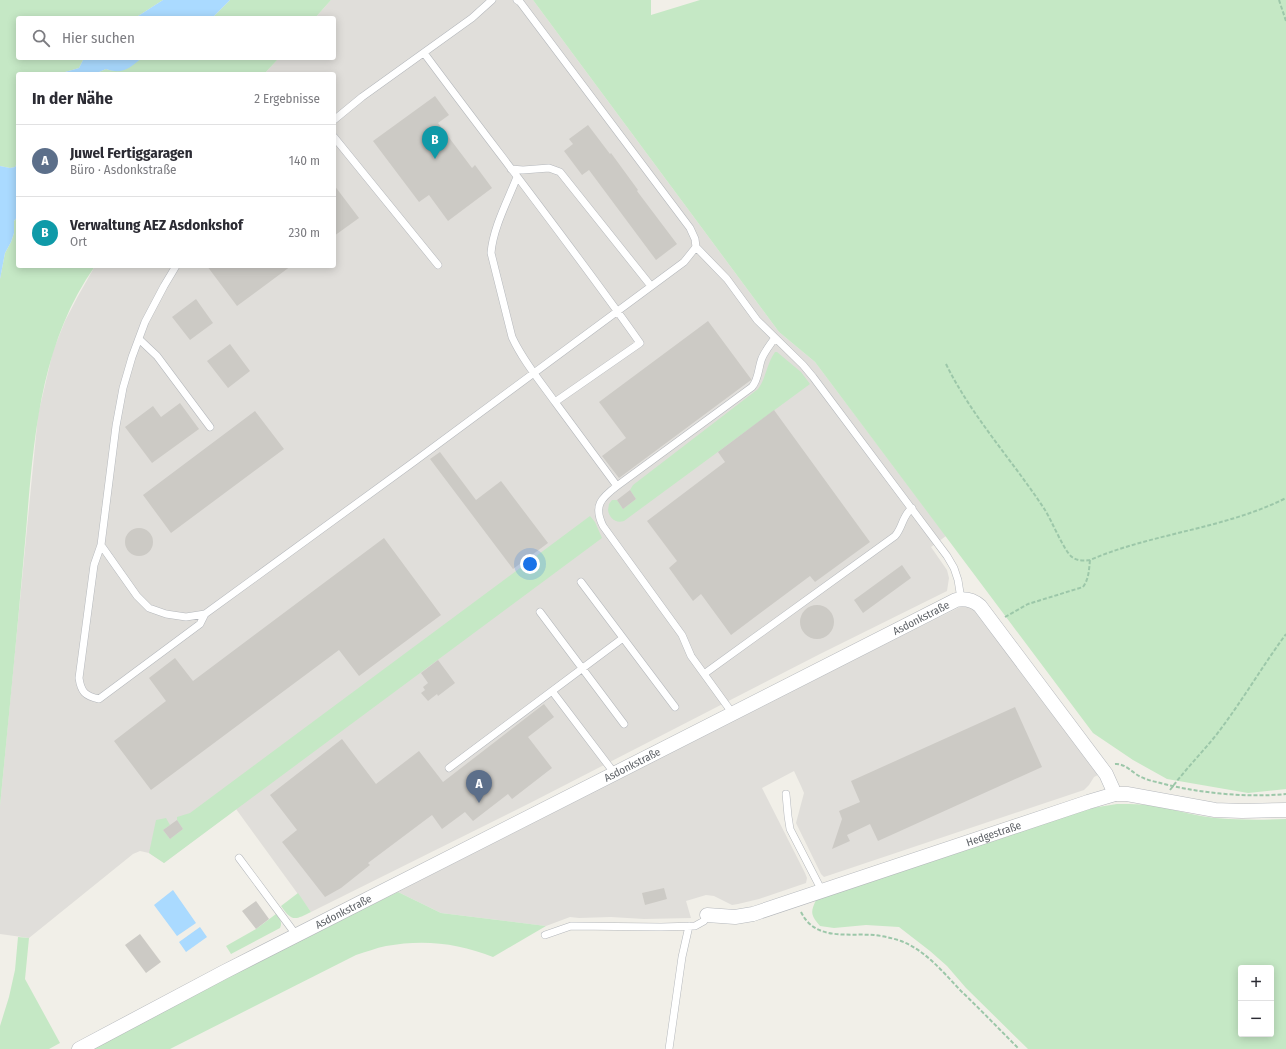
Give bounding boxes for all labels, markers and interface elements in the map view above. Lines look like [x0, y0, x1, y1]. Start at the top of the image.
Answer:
search box [16, 16, 336, 60]
icon: search [30, 27, 52, 49]
text: Hier suchen [62, 29, 135, 47]
text: In der Nähe [32, 88, 113, 109]
text: 2 Ergebnisse [254, 91, 320, 106]
pin: B [422, 126, 448, 159]
text: Juwel Fertiggaragen [70, 144, 193, 162]
text: A [41, 153, 49, 168]
text: 140 m [289, 153, 320, 168]
text: Büro · Asdonkstraße [70, 162, 177, 177]
text: Verwaltung AEZ Asdonkshof [70, 216, 243, 234]
text: B [41, 225, 49, 240]
text: 230 m [289, 225, 320, 240]
text: Ort [70, 234, 87, 249]
your location [520, 554, 540, 574]
street label: Asdonkstraße [891, 598, 951, 638]
street label: Asdonkstraße [602, 745, 663, 784]
pin: A [466, 770, 492, 803]
street label: Hedgestraße [965, 818, 1023, 849]
street label: Asdonkstraße [313, 892, 374, 931]
map controls [1238, 965, 1274, 1037]
button: + [1238, 965, 1274, 1001]
button: − [1238, 1001, 1274, 1037]

